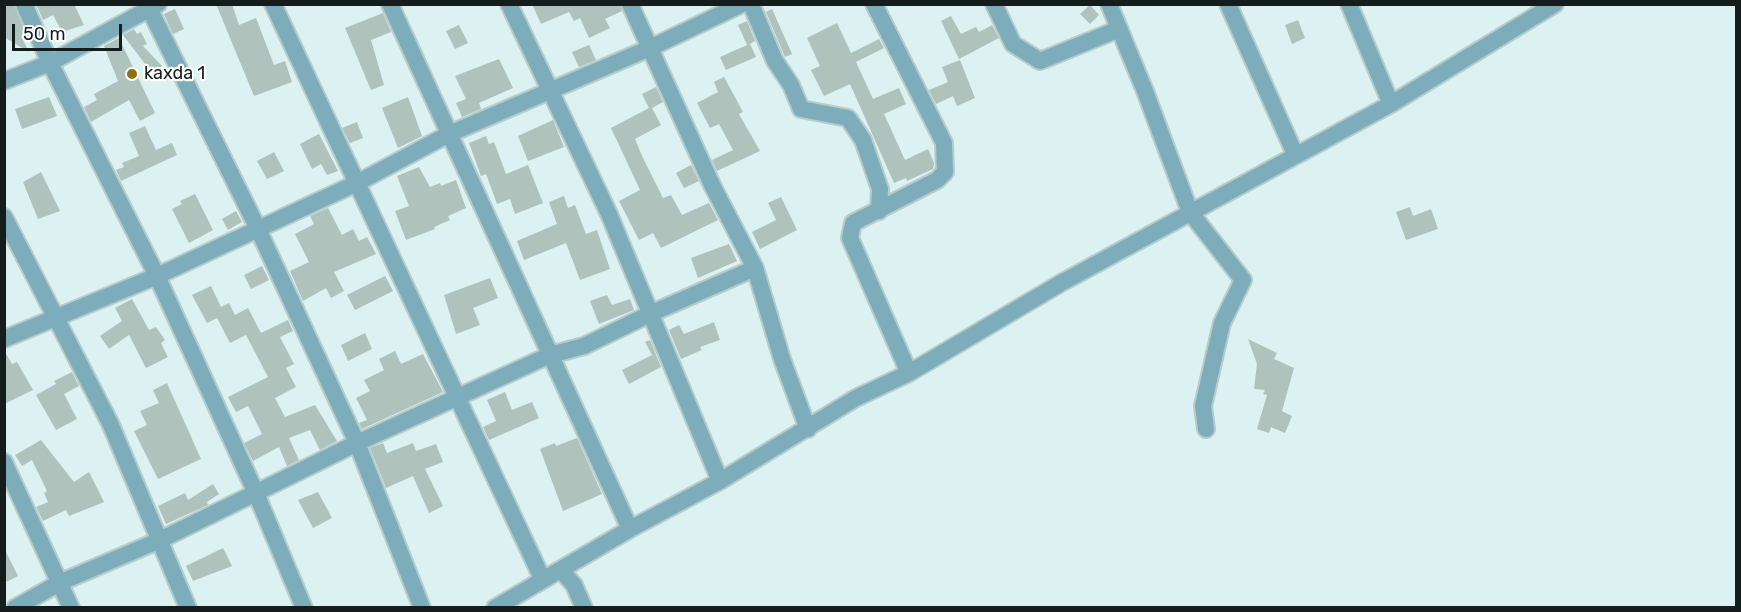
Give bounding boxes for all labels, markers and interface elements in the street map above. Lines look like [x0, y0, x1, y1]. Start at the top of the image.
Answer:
scale bar [15, 12, 124, 50]
text: 50 m [23, 23, 66, 45]
place label: kaxda 1 [144, 63, 205, 85]
marker: kaxda 1 [125, 67, 139, 81]

